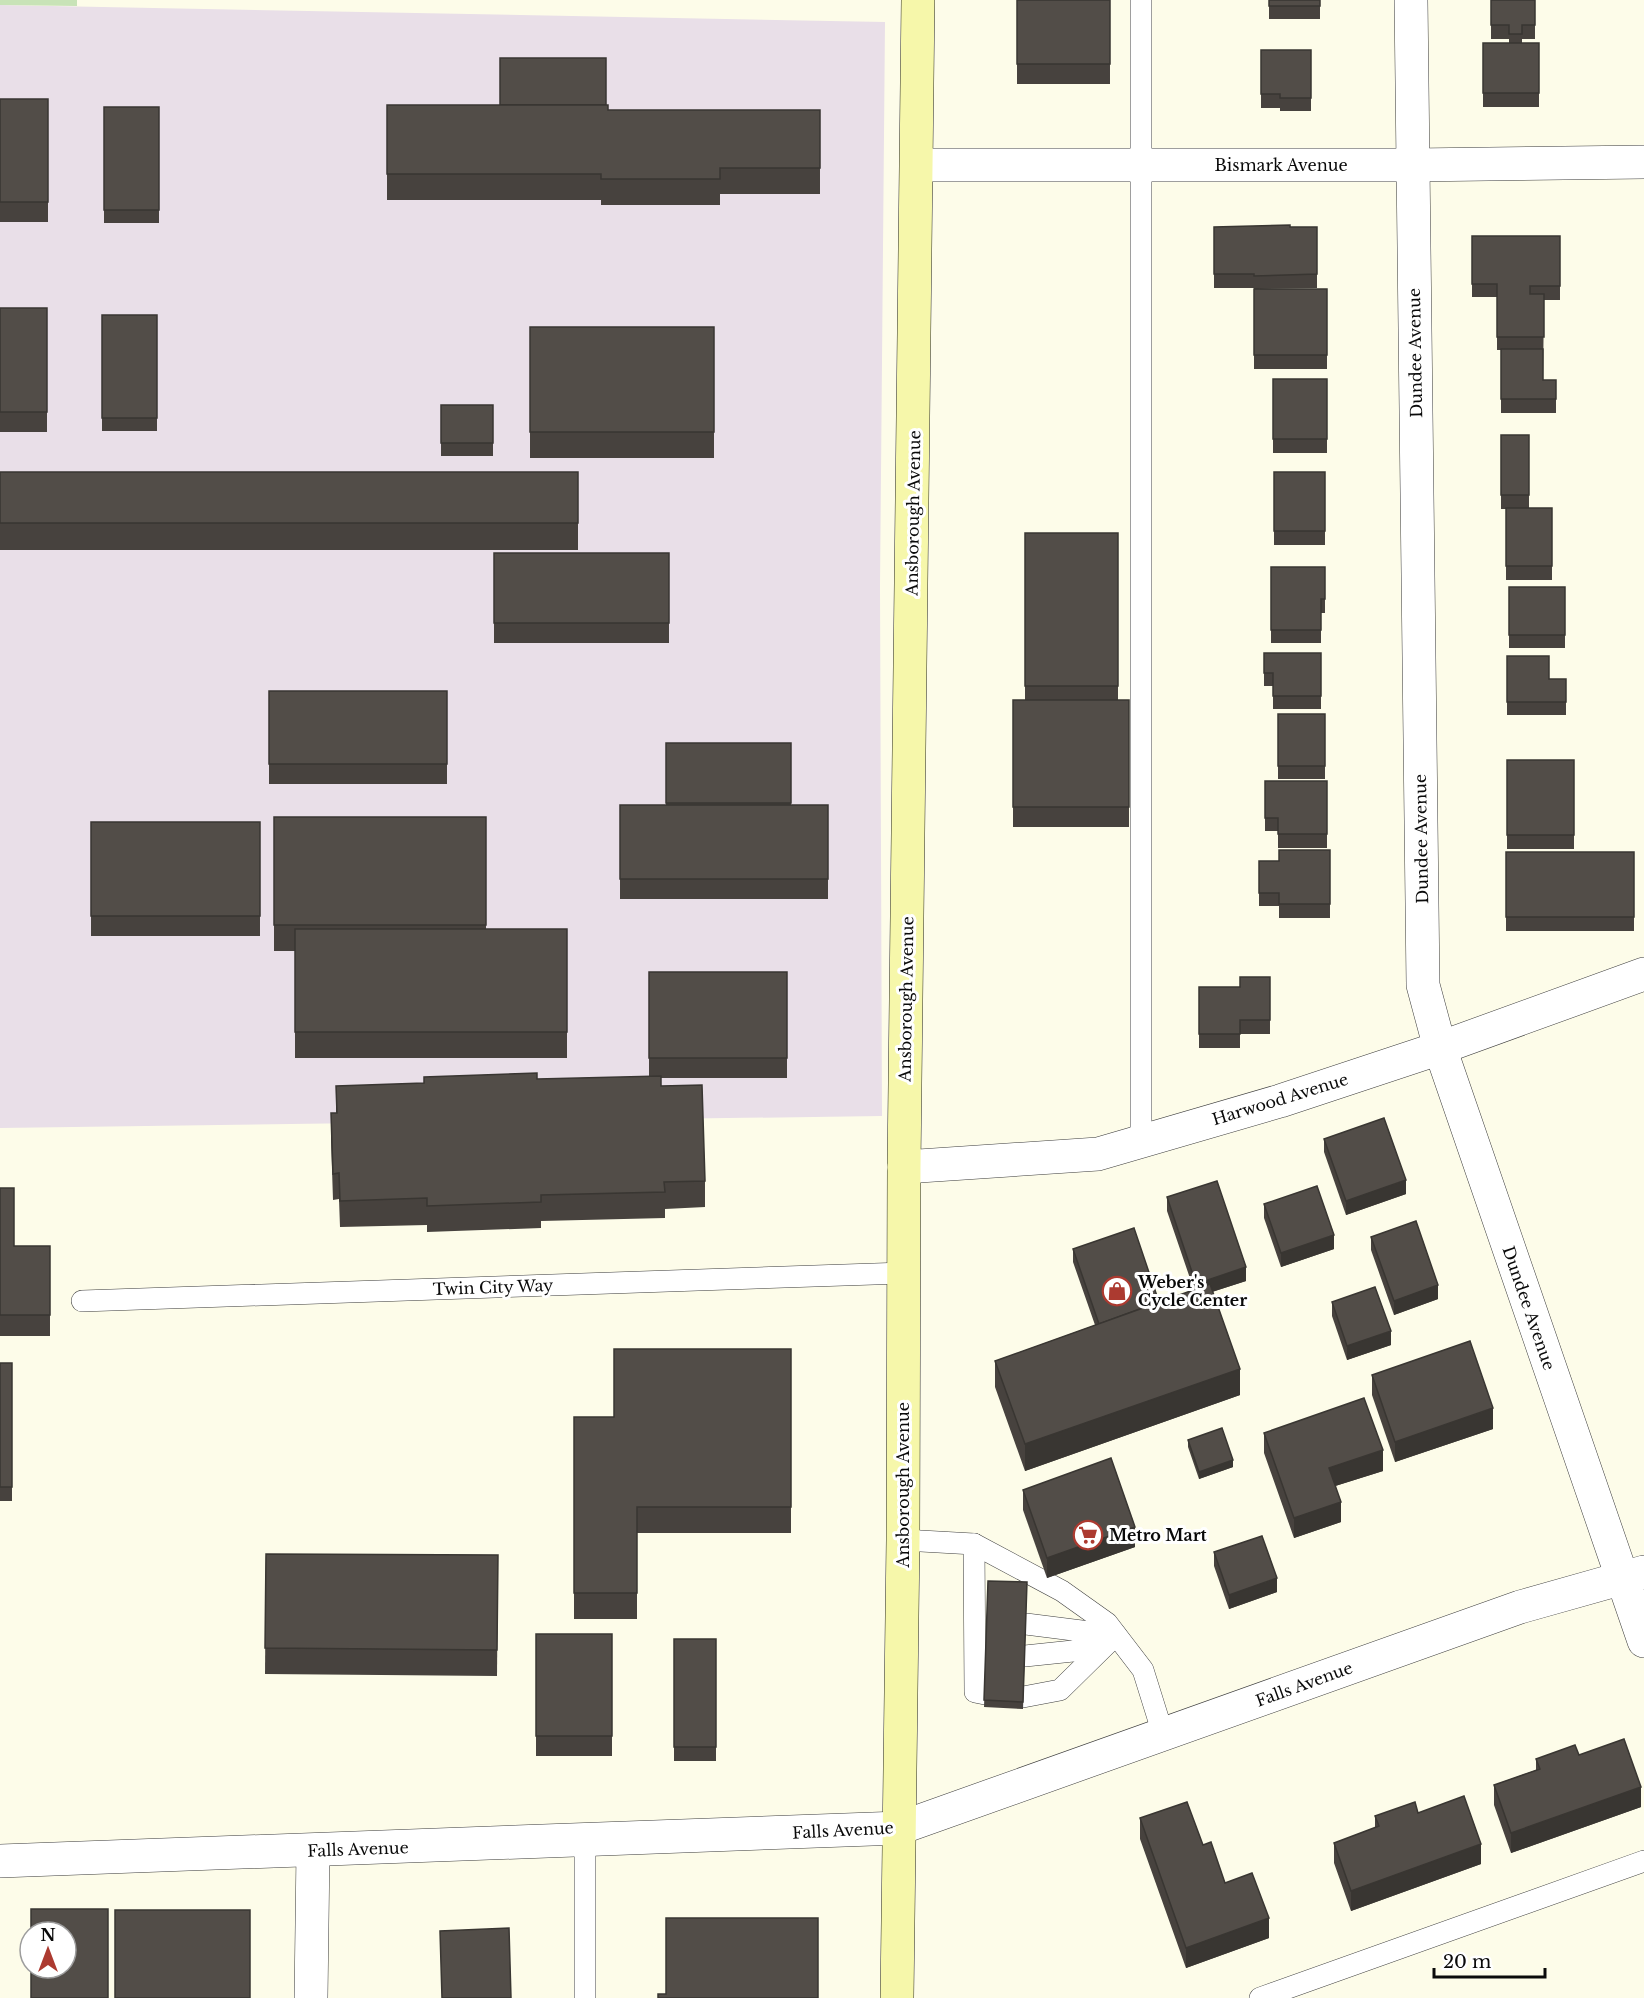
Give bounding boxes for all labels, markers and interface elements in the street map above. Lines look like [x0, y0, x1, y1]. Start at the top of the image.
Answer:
street label: Bismark Avenue [1214, 155, 1348, 175]
street label: Dundee Avenue [1404, 288, 1426, 418]
street label: Ansborough Avenue [902, 430, 924, 597]
street label: Dundee Avenue [1410, 774, 1432, 904]
street label: Ansborough Avenue [895, 916, 917, 1083]
street label: Harwood Avenue [1210, 1069, 1350, 1129]
street label: Dundee Avenue [1498, 1243, 1560, 1373]
place label: Weber's Cycle Center [1137, 1272, 1247, 1310]
street label: Twin City Way [432, 1275, 554, 1299]
shop icon: Weber's Cycle Center [1101, 1275, 1133, 1307]
street label: Ansborough Avenue [893, 1402, 913, 1569]
supermarket icon: Metro Mart [1072, 1519, 1104, 1551]
place label: Metro Mart [1109, 1525, 1208, 1545]
street label: Falls Avenue [1253, 1657, 1355, 1711]
street label: Falls Avenue [792, 1817, 894, 1843]
street label: Falls Avenue [307, 1837, 409, 1861]
north arrow [18, 1920, 78, 1980]
text: N [40, 1925, 56, 1945]
scale bar [1434, 1941, 1545, 1979]
text: 20 m [1443, 1951, 1491, 1973]

